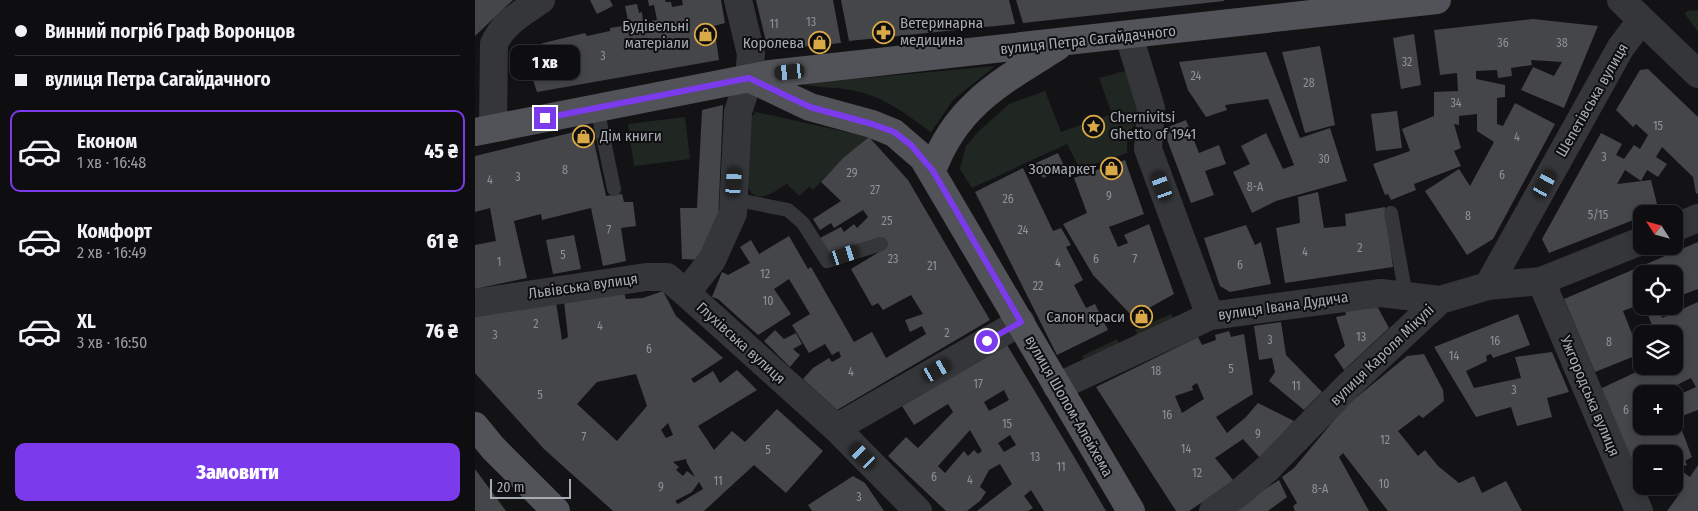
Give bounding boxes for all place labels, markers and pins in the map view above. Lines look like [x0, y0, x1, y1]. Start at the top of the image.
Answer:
place label: Ветеринарна медицина [900, 14, 983, 49]
place label: Будівельні матеріали [622, 17, 689, 52]
pharmacy icon: Ветеринарна медицина [872, 20, 896, 44]
shop icon: Будівельні матеріали [693, 23, 717, 47]
shop icon: Королева [808, 31, 832, 55]
place label: Королева [743, 34, 804, 52]
place label: Chernivitsi Ghetto of 1941 [1110, 108, 1196, 143]
place icon: Chernivitsi Ghetto of 1941 [1082, 114, 1106, 138]
shop icon: Дім книги [572, 124, 596, 148]
place label: Дім книги [599, 127, 662, 145]
shop icon: Зоомаркет [1100, 157, 1124, 181]
place label: Зоомаркет [1029, 160, 1097, 178]
shop icon: Салон краси [1129, 305, 1153, 329]
place label: Салон краси [1046, 308, 1125, 326]

